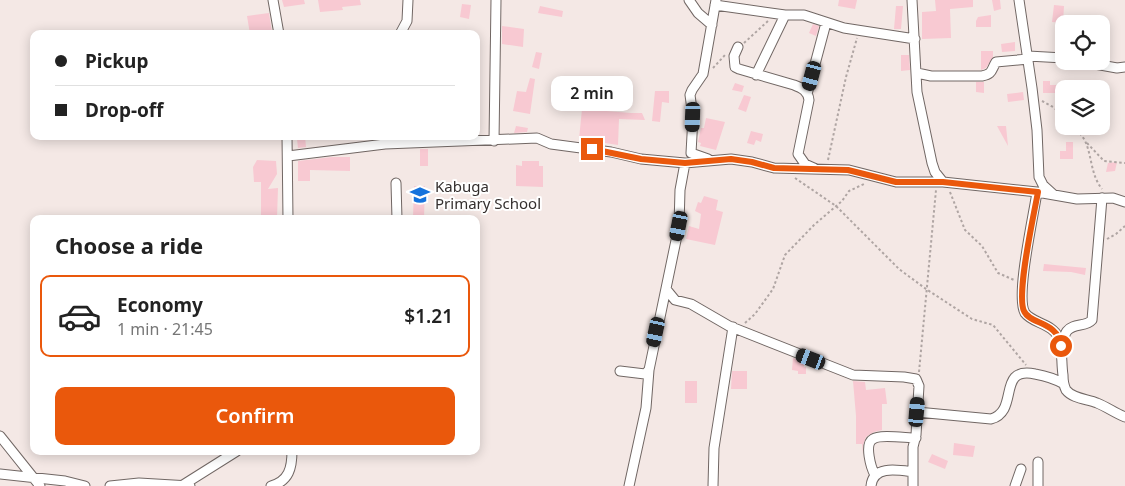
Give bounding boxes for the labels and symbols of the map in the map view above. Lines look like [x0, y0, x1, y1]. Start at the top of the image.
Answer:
car [800, 60, 823, 92]
callout: 2 min [551, 76, 633, 112]
car [684, 102, 701, 132]
route end [581, 138, 603, 160]
place label: Kabuga Primary School [435, 176, 541, 213]
school or university icon: Kabuga Primary School [409, 184, 431, 206]
car [668, 210, 689, 242]
car [645, 316, 666, 348]
route start [1050, 335, 1072, 357]
car [794, 347, 827, 371]
car [908, 396, 925, 428]

